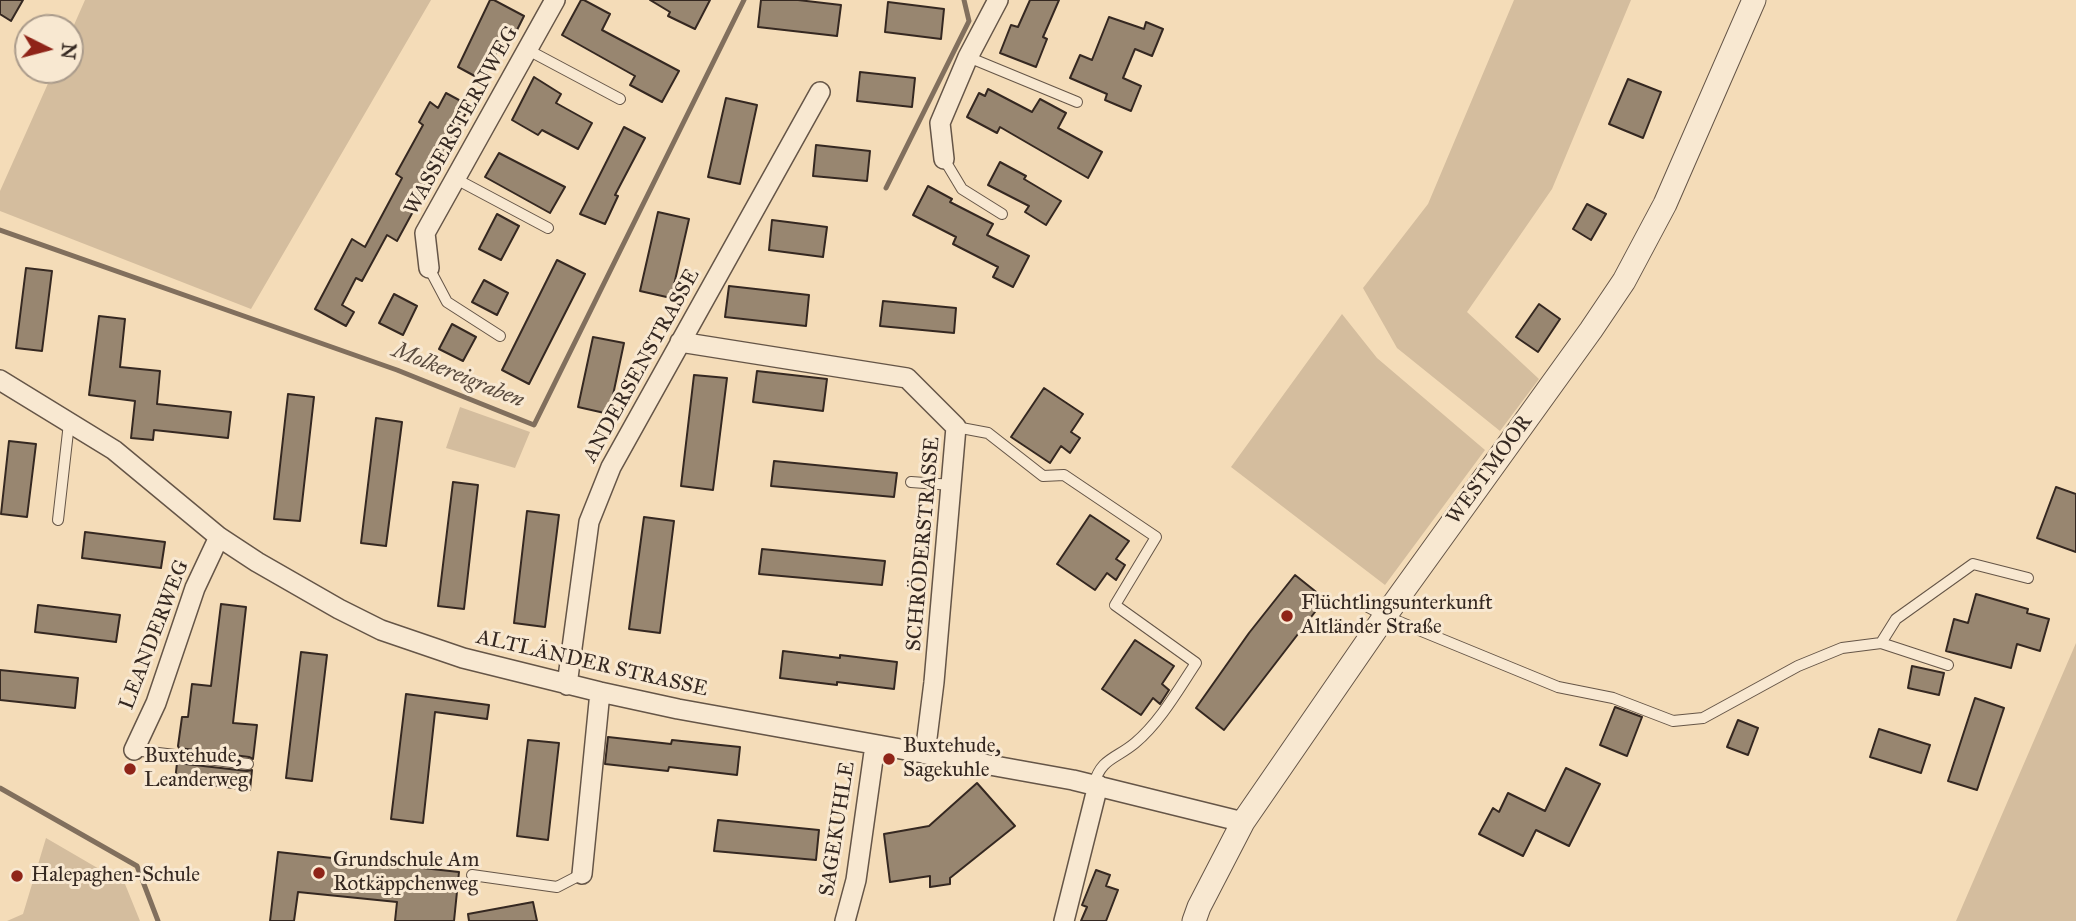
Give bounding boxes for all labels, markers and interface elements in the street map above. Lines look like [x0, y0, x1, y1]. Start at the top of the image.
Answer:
north arrow [14, 14, 84, 84]
street label: WASSERSTERNWEG [400, 22, 524, 220]
text: N [56, 42, 81, 60]
street label: ANDERSENSTRASSE [578, 265, 706, 467]
water label: Molkereigraben [388, 337, 528, 415]
street label: WESTMOOR [1442, 410, 1538, 530]
street label: SCHRÖDERSTRASSE [902, 436, 946, 652]
street label: LEANDERWEG [115, 557, 195, 713]
place label: Flüchtlingsunterkunft Altländer Straße [1301, 591, 1493, 641]
marker: Flüchtlingsunterkunft Altländer Straße [1279, 608, 1295, 624]
street label: ALTLÄNDER STRASSE [474, 625, 710, 703]
place label: Buxtehude, Sagekuhle [903, 734, 1001, 784]
place label: Buxtehude, Leanderweg [144, 744, 248, 794]
marker: Buxtehude, Sagekuhle [881, 751, 897, 767]
street label: SAGEKUHLE [815, 760, 861, 898]
marker: Buxtehude, Leanderweg [122, 761, 138, 777]
place label: Grundschule Am Rotkäppchenweg [333, 848, 479, 898]
place label: Halepaghen-Schule [31, 863, 200, 889]
marker: Grundschule Am Rotkäppchenweg [311, 865, 327, 881]
marker: Halepaghen-Schule [9, 868, 25, 884]

